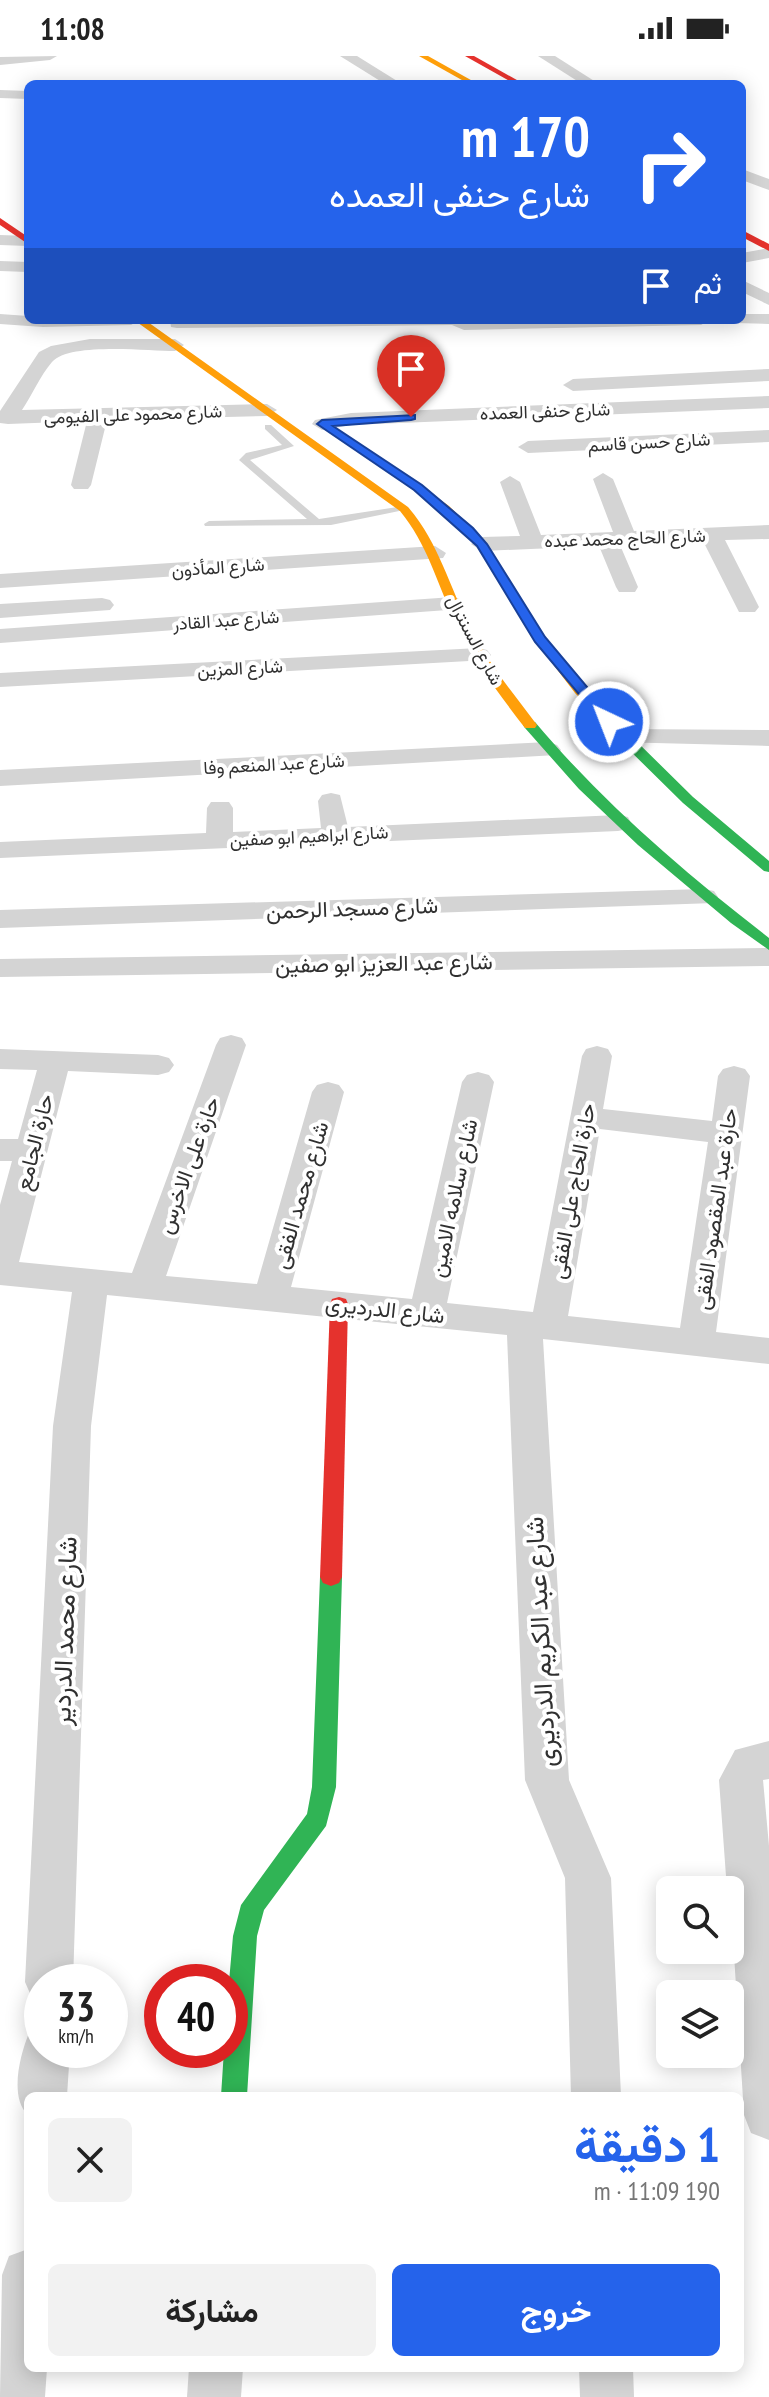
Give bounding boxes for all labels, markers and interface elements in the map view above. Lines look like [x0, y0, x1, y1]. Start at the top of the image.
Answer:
text: 11:08 [40, 9, 105, 48]
text: 170 m [461, 100, 590, 172]
icon: right [618, 112, 722, 216]
text: شارع حنفى العمده [329, 170, 590, 217]
text: ثم [694, 263, 722, 302]
icon: arrive [634, 264, 678, 308]
pin [377, 335, 445, 417]
icon: arrive [389, 347, 433, 391]
street label: شارع حنفى العمده [479, 397, 611, 426]
street label: شارع محمود على الفيومى [43, 399, 223, 430]
street label: شارع حسن قاسم [587, 427, 711, 458]
street label: شارع الحاج محمد عبده [544, 524, 706, 553]
street label: شارع المأذون [171, 552, 265, 583]
street label: شارع السنترال [441, 591, 508, 689]
street label: شارع عبد القادر [171, 605, 280, 636]
street label: شارع المزين [197, 654, 284, 683]
position arrow [567, 680, 651, 764]
street label: شارع عبد المنعم وفا [203, 749, 345, 780]
street label: شارع ابراهيم ابو صفين [229, 820, 389, 853]
street label: شارع مسجد الرحمن [266, 891, 438, 926]
street label: شارع عبد العزيز ابو صفين [275, 947, 493, 980]
street label: حارة الجامع [9, 1091, 60, 1193]
street label: حارة على الاخرس [150, 1093, 226, 1237]
street label: حارة الحاج على الفقى [543, 1101, 602, 1281]
street label: حارة عبد المقصود الفقى [687, 1106, 743, 1312]
street label: شارع سلامه الامين [423, 1116, 484, 1280]
street label: شارع محمد الفقى [266, 1118, 335, 1272]
street label: شارع الدرديرى [324, 1289, 446, 1330]
street label: شارع عبد الكريم الدرديرى [517, 1516, 565, 1768]
street label: شارع محمد الدردير [44, 1536, 86, 1727]
map controls [656, 1876, 744, 2068]
button: search [656, 1876, 744, 1964]
speed limit sign: 40 [144, 1964, 248, 2068]
text: 33 [57, 1980, 95, 2032]
button: layers [656, 1980, 744, 2068]
text: km/h [58, 2023, 94, 2049]
text: 1 دقيقة [574, 2113, 720, 2175]
button: close [48, 2118, 132, 2202]
text: 190 m · 11:09 [594, 2174, 720, 2207]
button: مشاركة [48, 2264, 376, 2356]
button: خروج [392, 2264, 720, 2356]

